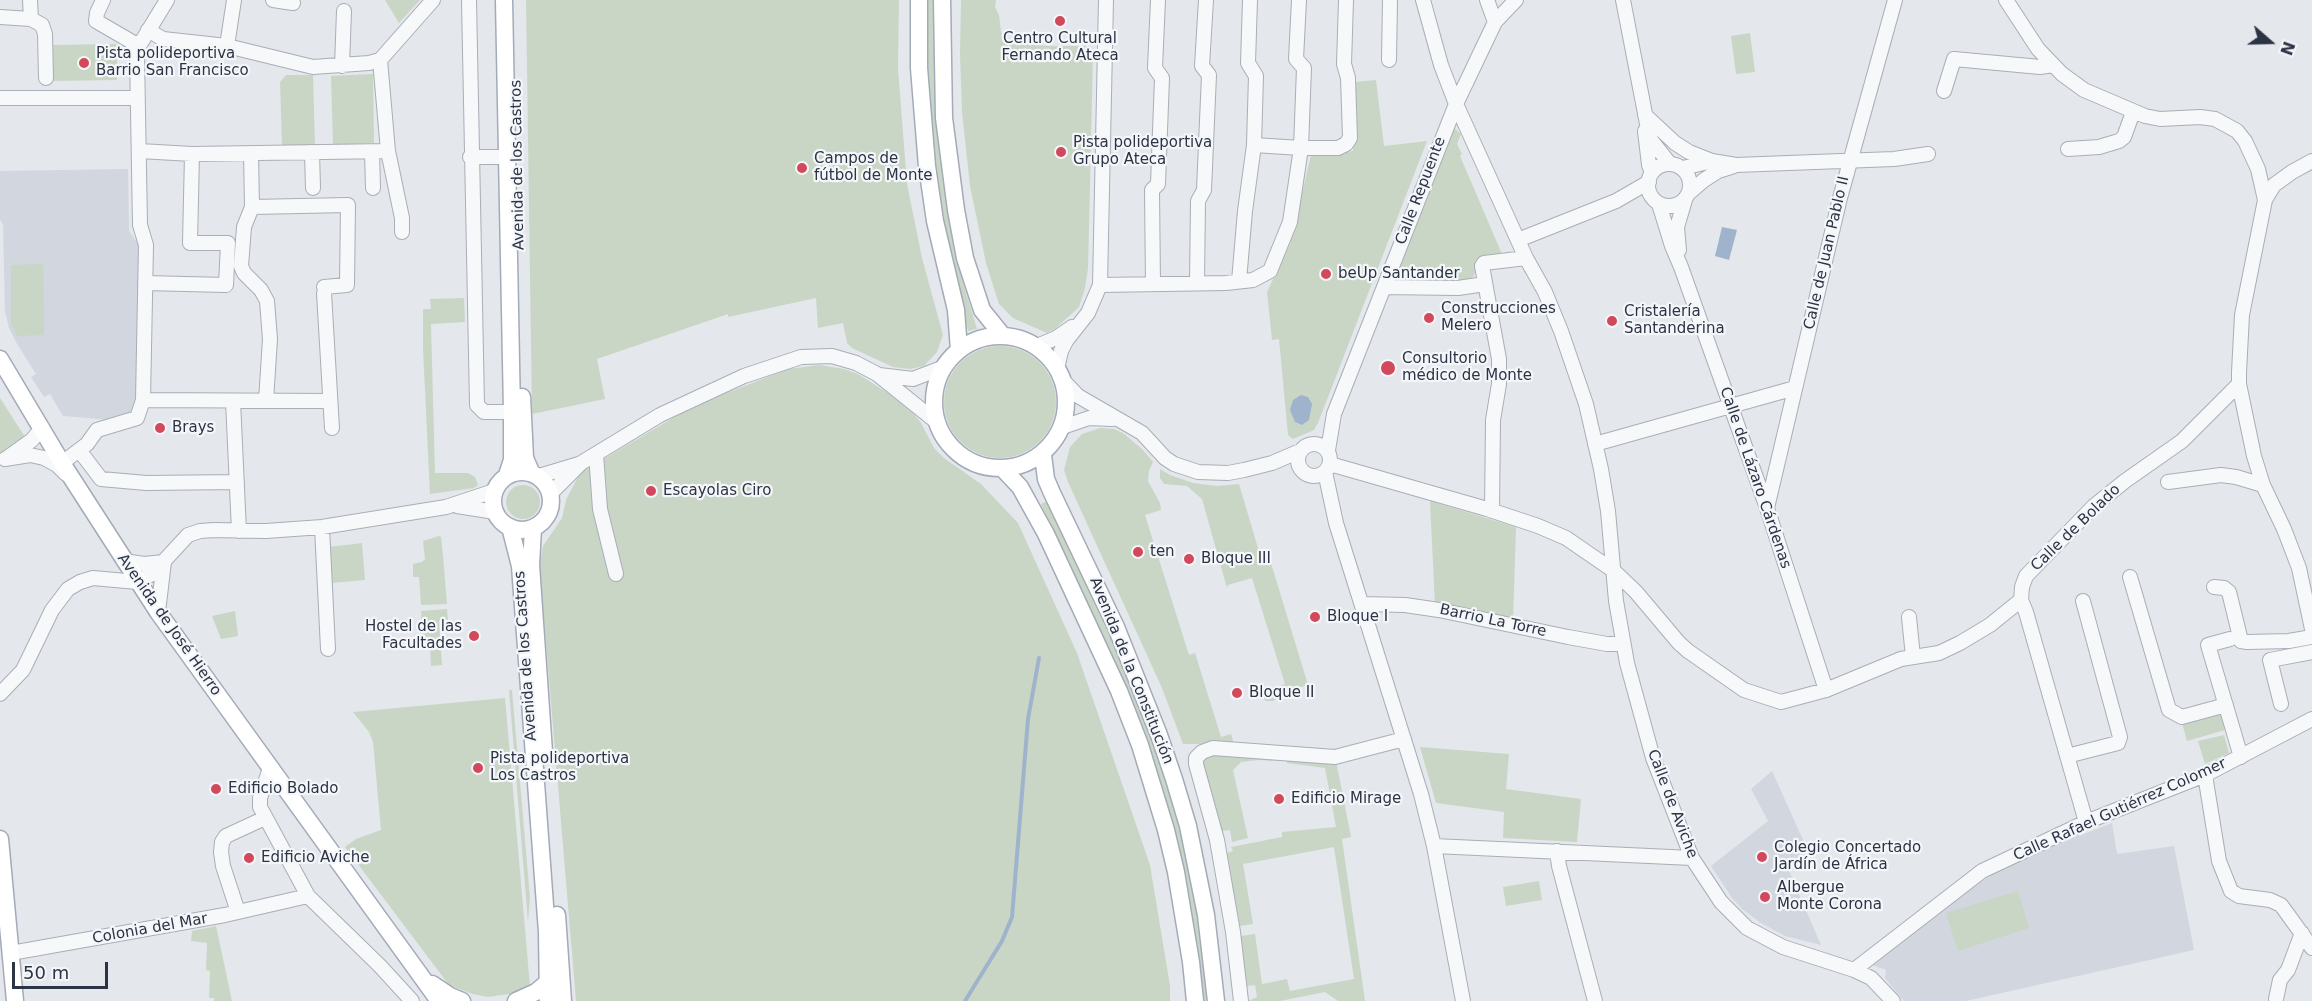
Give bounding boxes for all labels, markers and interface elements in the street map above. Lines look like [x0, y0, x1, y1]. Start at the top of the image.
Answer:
north arrow [2240, 12, 2300, 72]
marker: Centro Cultural Fernando Ateca [1053, 14, 1067, 28]
place label: Centro Cultural Fernando Ateca [1001, 30, 1119, 65]
text: N [2276, 39, 2299, 58]
place label: Pista polideportiva Barrio San Francisco [96, 45, 249, 80]
marker: Pista polideportiva Barrio San Francisco [77, 56, 91, 70]
street label: Avenida de los Castros [508, 80, 528, 250]
place label: Pista polideportiva Grupo Ateca [1073, 134, 1212, 169]
street label: Calle Repuente [1392, 135, 1450, 247]
marker: Pista polideportiva Grupo Ateca [1054, 145, 1068, 159]
place label: Campos de fútbol de Monte [814, 150, 933, 185]
marker: Campos de fútbol de Monte [795, 161, 809, 175]
street label: Calle de Juan Pablo II [1801, 175, 1853, 331]
place label: beUp Santander [1338, 265, 1460, 283]
marker: beUp Santander [1319, 267, 1333, 281]
place label: Construcciones Melero [1441, 300, 1556, 335]
place label: Cristalería Santanderina [1624, 303, 1725, 338]
marker: Construcciones Melero [1422, 311, 1436, 325]
marker: Cristalería Santanderina [1605, 314, 1619, 328]
place label: Consultorio médico de Monte [1402, 350, 1532, 385]
marker: Consultorio médico de Monte [1379, 359, 1397, 377]
street label: Calle de Lázaro Cárdenas [1715, 385, 1795, 571]
place label: Brays [172, 419, 214, 437]
marker: Brays [153, 421, 167, 435]
street label: Calle de Bolado [2028, 481, 2124, 575]
place label: Escayolas Ciro [663, 482, 771, 500]
marker: Escayolas Ciro [644, 484, 658, 498]
place label: ten [1150, 543, 1175, 561]
marker: ten [1131, 545, 1145, 559]
place label: Bloque III [1201, 550, 1271, 568]
street label: Avenida de José Hierro [113, 551, 225, 699]
marker: Bloque III [1182, 552, 1196, 566]
street label: Avenida de los Castros [511, 570, 541, 742]
street label: Avenida de la Constitución [1085, 575, 1177, 767]
street label: Barrio La Torre [1438, 601, 1548, 641]
place label: Bloque I [1327, 608, 1388, 626]
marker: Bloque I [1308, 610, 1322, 624]
place label: Hostel de las Facultades [365, 618, 462, 653]
marker: Hostel de las Facultades [467, 629, 481, 643]
place label: Bloque II [1249, 684, 1315, 702]
marker: Bloque II [1230, 686, 1244, 700]
street label: Calle de Aviche [1643, 747, 1701, 861]
place label: Pista polideportiva Los Castros [490, 750, 629, 785]
street label: Calle Rafael Gutiérrez Colomer [2011, 755, 2229, 865]
marker: Pista polideportiva Los Castros [471, 761, 485, 775]
place label: Edificio Bolado [228, 780, 339, 798]
marker: Edificio Bolado [209, 782, 223, 796]
place label: Edificio Mirage [1291, 790, 1401, 808]
marker: Edificio Mirage [1272, 792, 1286, 806]
place label: Colegio Concertado Jardín de África [1774, 839, 1921, 874]
place label: Edificio Aviche [261, 849, 369, 867]
marker: Colegio Concertado Jardín de África [1755, 850, 1769, 864]
marker: Edificio Aviche [242, 851, 256, 865]
place label: Albergue Monte Corona [1777, 879, 1882, 914]
marker: Albergue Monte Corona [1758, 890, 1772, 904]
street label: Colonia del Mar [91, 910, 209, 948]
scale bar [15, 950, 111, 988]
text: 50 m [23, 962, 69, 983]

